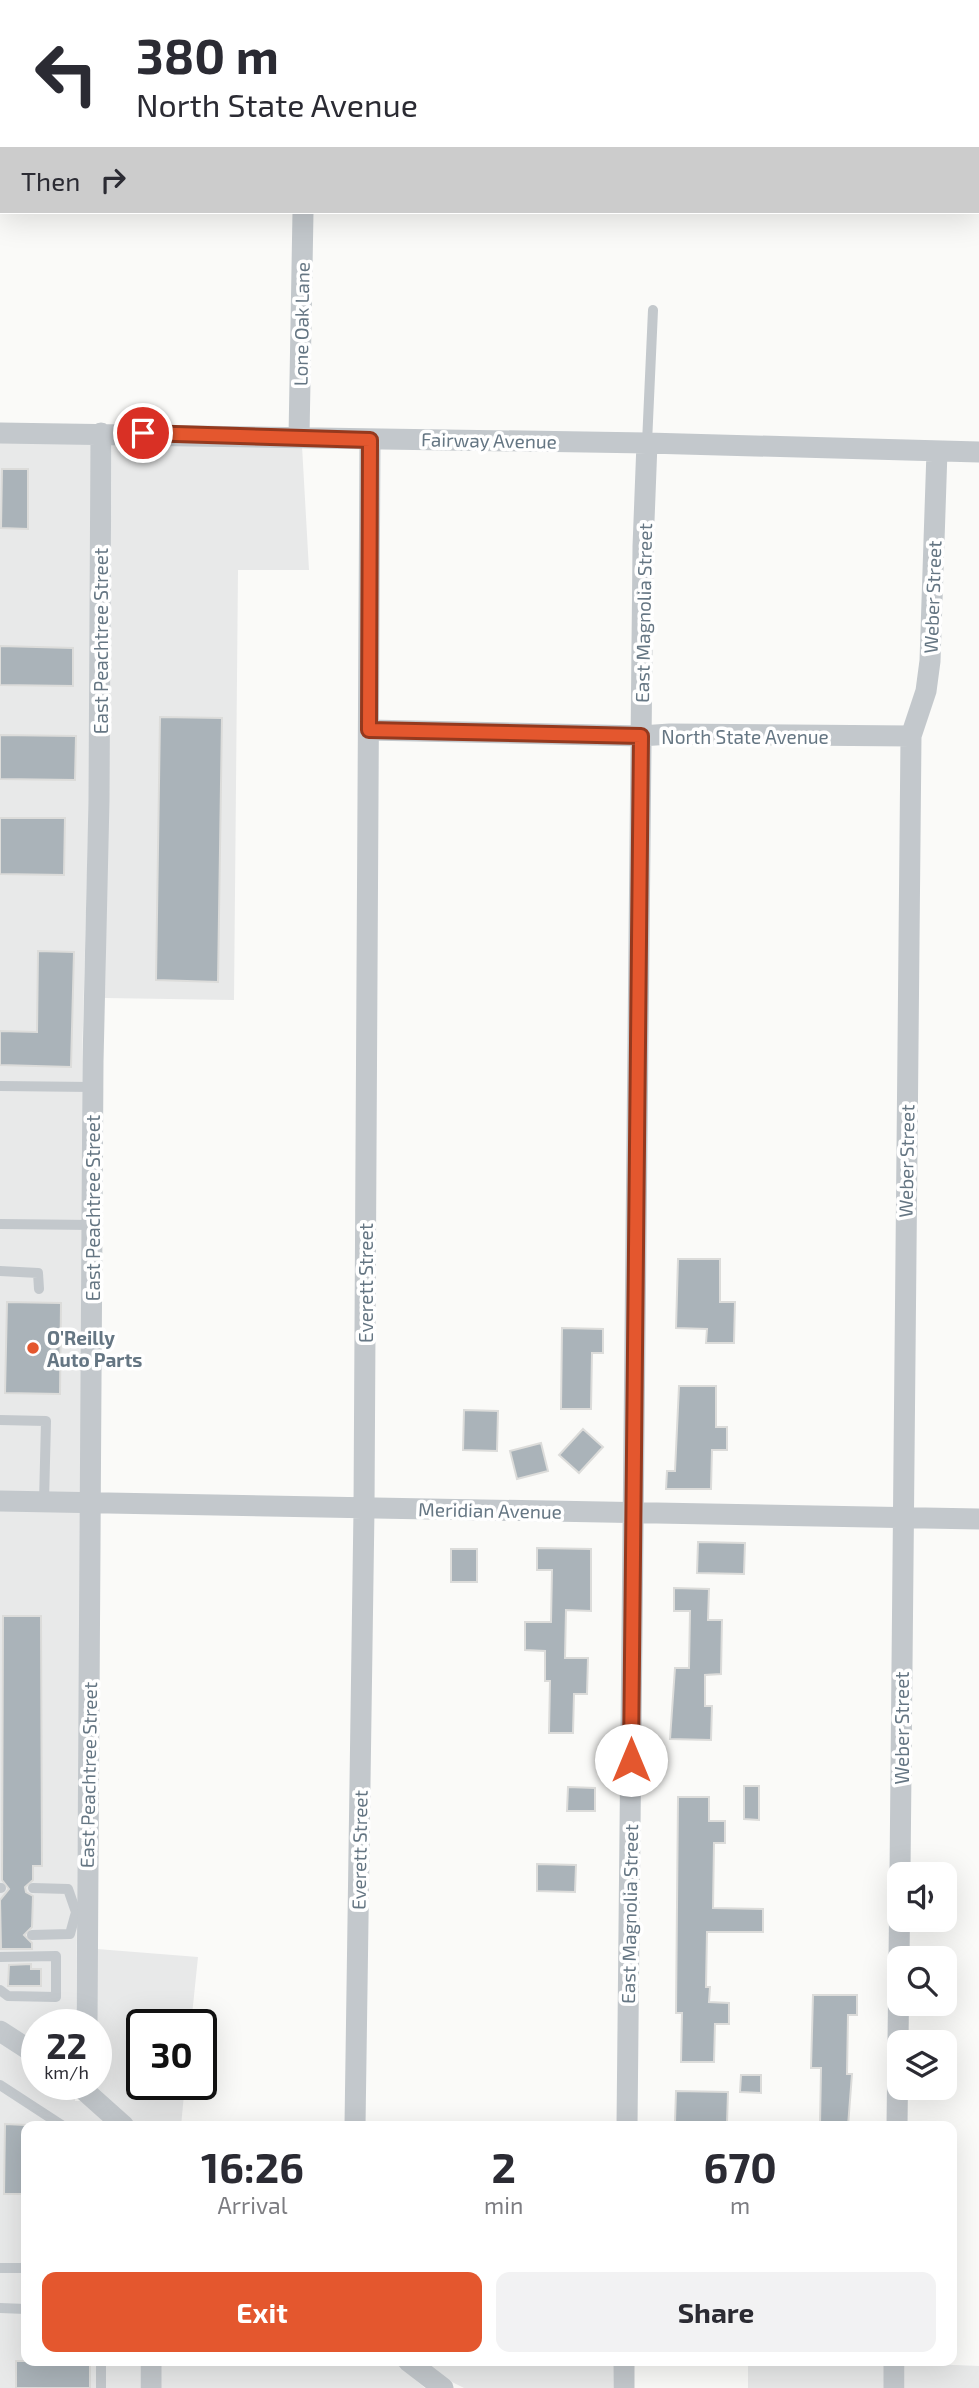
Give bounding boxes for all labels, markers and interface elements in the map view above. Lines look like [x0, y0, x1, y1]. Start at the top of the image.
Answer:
text: 380 m [136, 25, 279, 84]
icon: left [21, 28, 112, 119]
text: North State Avenue [136, 85, 418, 123]
icon: right [94, 161, 132, 199]
text: Then [21, 165, 80, 196]
street label: Lone Oak Lane [288, 262, 314, 386]
pin [113, 403, 173, 463]
icon: arrive [124, 414, 162, 452]
street label: Fairway Avenue [421, 427, 557, 453]
street label: East Magnolia Street [630, 523, 656, 703]
street label: Weber Street [919, 540, 945, 654]
street label: East Peachtree Street [89, 548, 112, 734]
street label: North State Avenue [661, 725, 829, 748]
street label: Weber Street [894, 1104, 918, 1218]
street label: East Peachtree Street [81, 1115, 104, 1301]
street label: Everett Street [354, 1223, 377, 1343]
place label: O'Reilly Auto Parts [47, 1326, 142, 1371]
marker: O'Reilly Auto Parts [25, 1340, 41, 1356]
street label: Meridian Avenue [418, 1497, 562, 1523]
street label: Weber Street [890, 1671, 913, 1785]
street label: East Peachtree Street [75, 1682, 101, 1868]
position arrow [594, 1723, 668, 1797]
street label: Everett Street [346, 1790, 372, 1910]
street label: East Magnolia Street [616, 1824, 642, 2004]
map controls [887, 1862, 957, 2100]
button: sound [887, 1862, 957, 1932]
button: search [887, 1946, 957, 2016]
speed limit sign: 30 [126, 2009, 217, 2100]
text: 22 [46, 2024, 87, 2066]
button: layers [887, 2030, 957, 2100]
text: km/h [44, 2061, 89, 2083]
text: 16:26 [201, 2141, 304, 2191]
text: 2 [492, 2141, 516, 2191]
text: 670 [703, 2141, 777, 2191]
text: Arrival [218, 2191, 288, 2219]
text: min [484, 2191, 523, 2219]
text: m [730, 2191, 750, 2219]
button: Exit [42, 2272, 482, 2352]
button: Share [496, 2272, 936, 2352]

